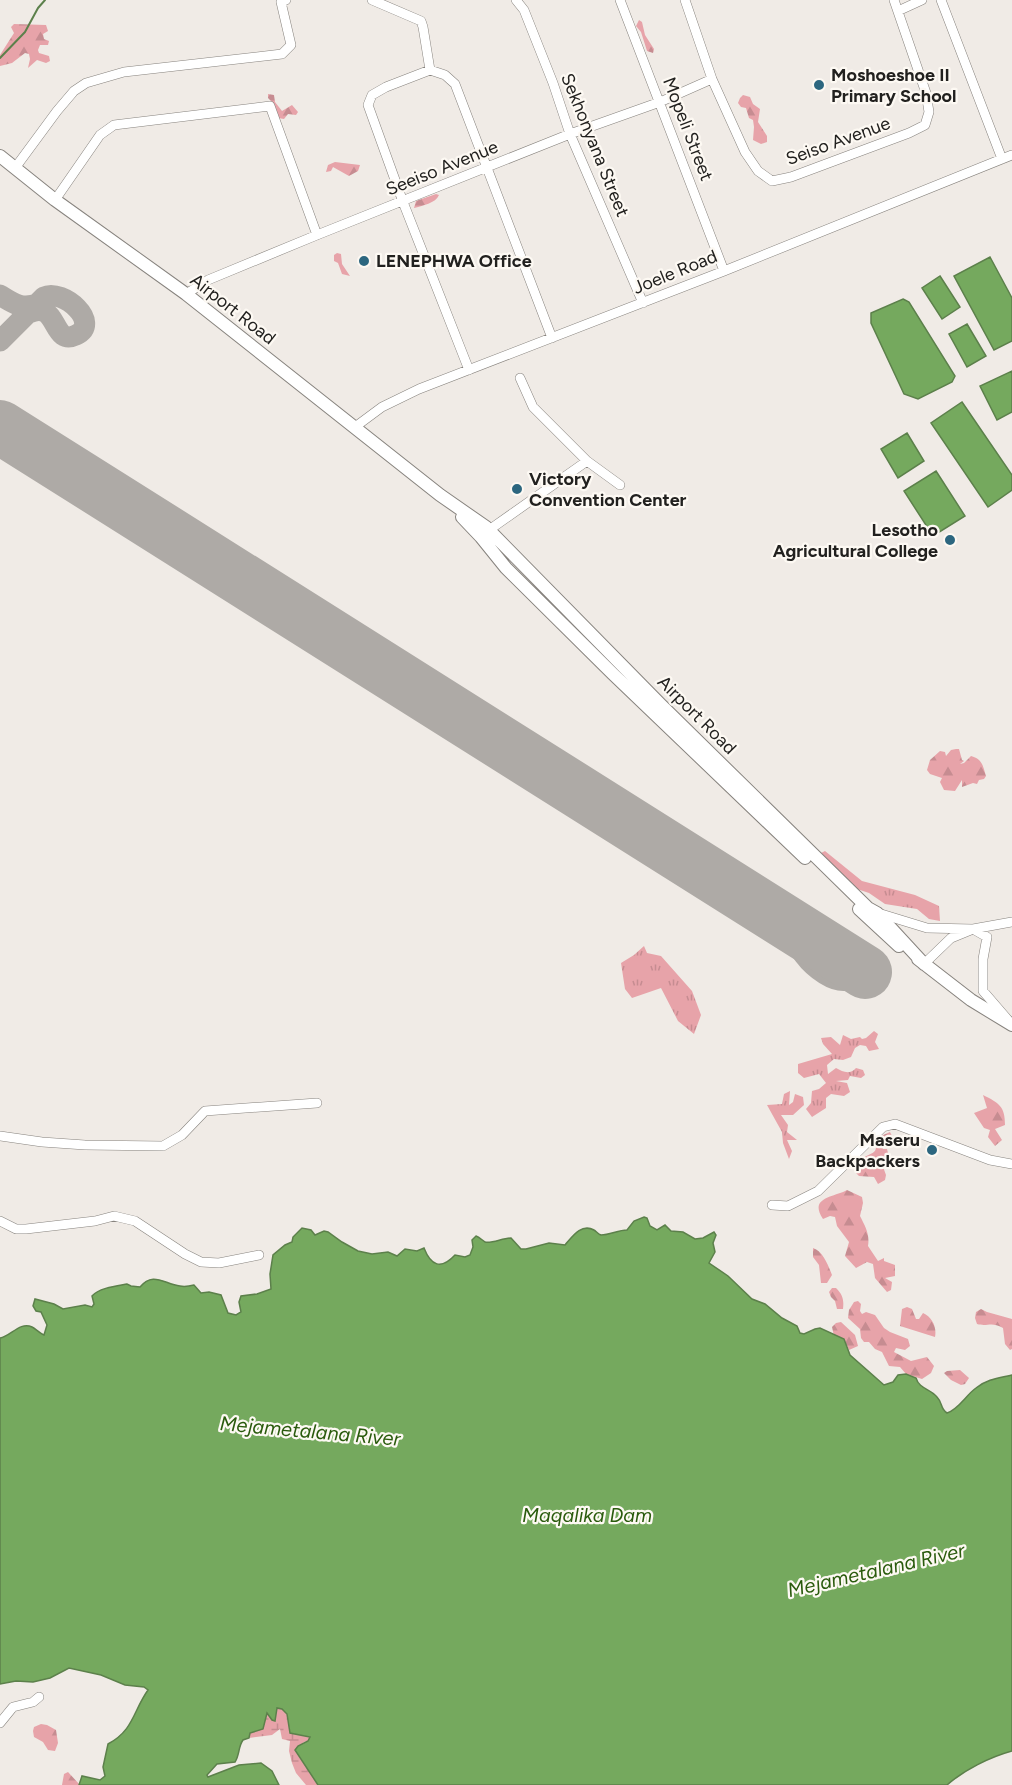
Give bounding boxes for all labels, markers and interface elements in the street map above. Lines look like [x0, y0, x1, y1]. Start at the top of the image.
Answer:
place label: Moshoeshoe II Primary School [831, 64, 956, 107]
street label: Sekhonyana Street [556, 70, 634, 220]
street label: Mopeli Street [658, 74, 718, 184]
marker: Moshoeshoe II Primary School [812, 78, 826, 92]
street label: Seiso Avenue [783, 112, 893, 170]
street label: Seeiso Avenue [383, 135, 501, 200]
street label: Joele Road [630, 245, 720, 299]
place label: LENEPHWA Office [376, 250, 532, 272]
marker: LENEPHWA Office [357, 254, 371, 268]
street label: Airport Road [186, 269, 280, 349]
place label: Victory Convention Center [529, 468, 687, 511]
marker: Victory Convention Center [510, 482, 524, 496]
place label: Lesotho Agricultural College [773, 519, 938, 562]
marker: Lesotho Agricultural College [943, 533, 957, 547]
street label: Airport Road [653, 671, 741, 759]
place label: Maseru Backpackers [815, 1129, 921, 1172]
marker: Maseru Backpackers [925, 1143, 939, 1157]
water label: Mejametalana River [219, 1411, 403, 1451]
water label: Maqalika Dam [522, 1503, 652, 1527]
water label: Mejametalana River [785, 1538, 968, 1602]

